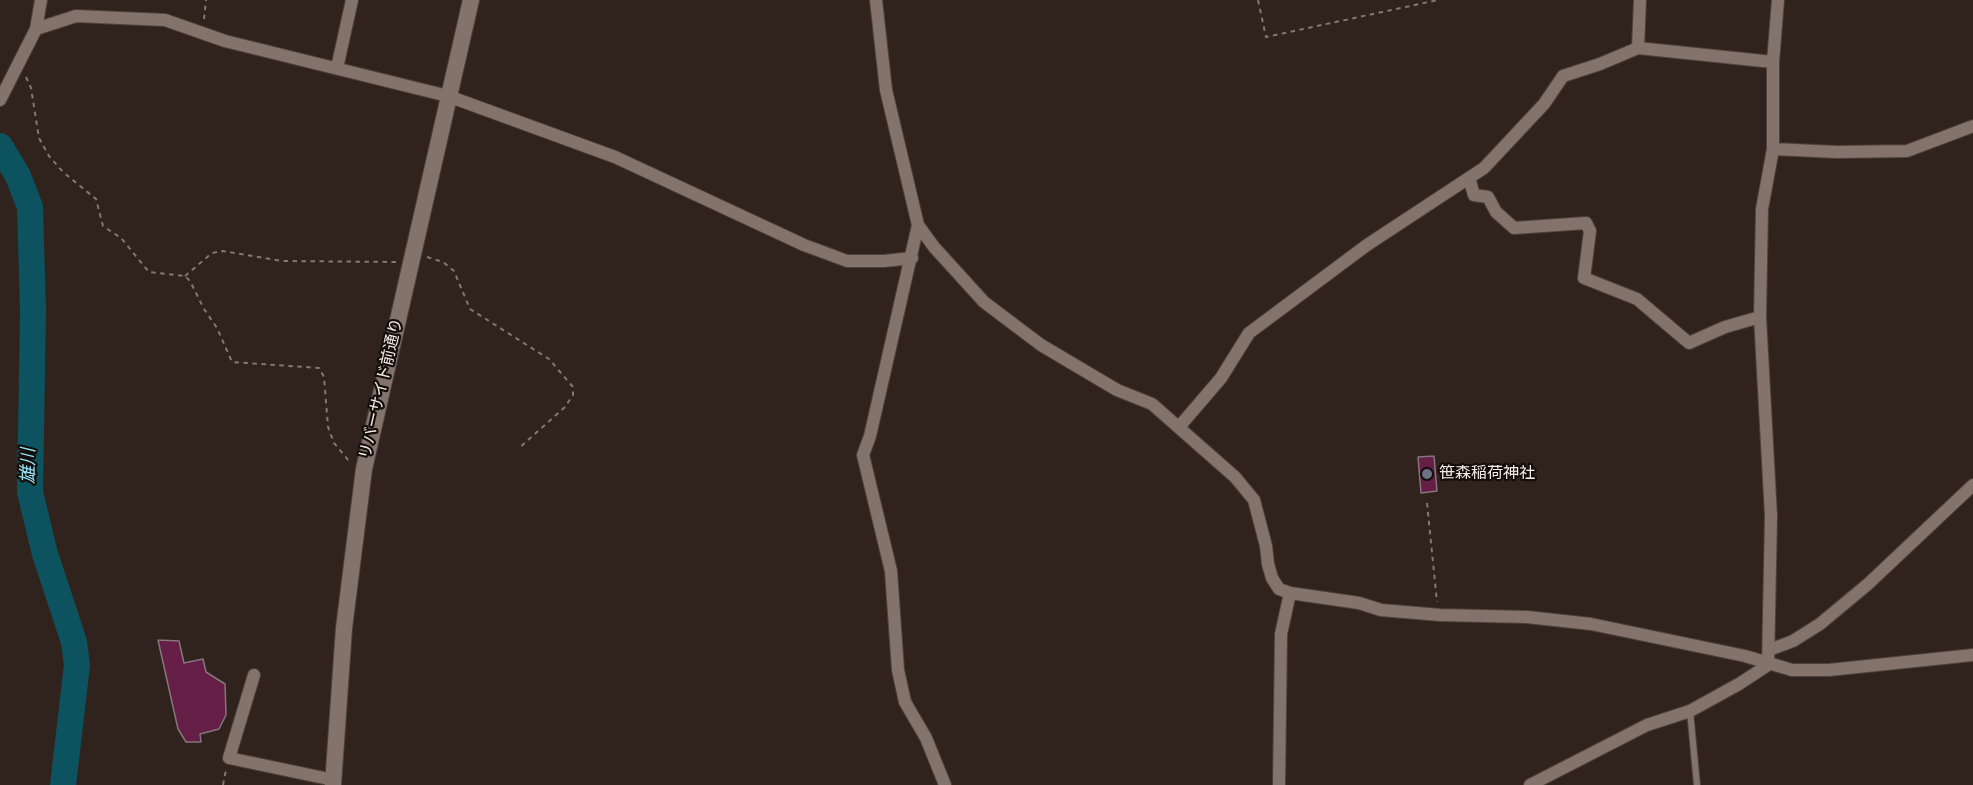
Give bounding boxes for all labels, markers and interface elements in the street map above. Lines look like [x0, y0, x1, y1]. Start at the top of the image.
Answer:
street label: リバーサイド前通り [356, 317, 408, 461]
water label: 雄川 [19, 448, 41, 484]
place label: 笹森稲荷神社 [1439, 464, 1535, 484]
marker: 笹森稲荷神社 [1420, 467, 1434, 481]

